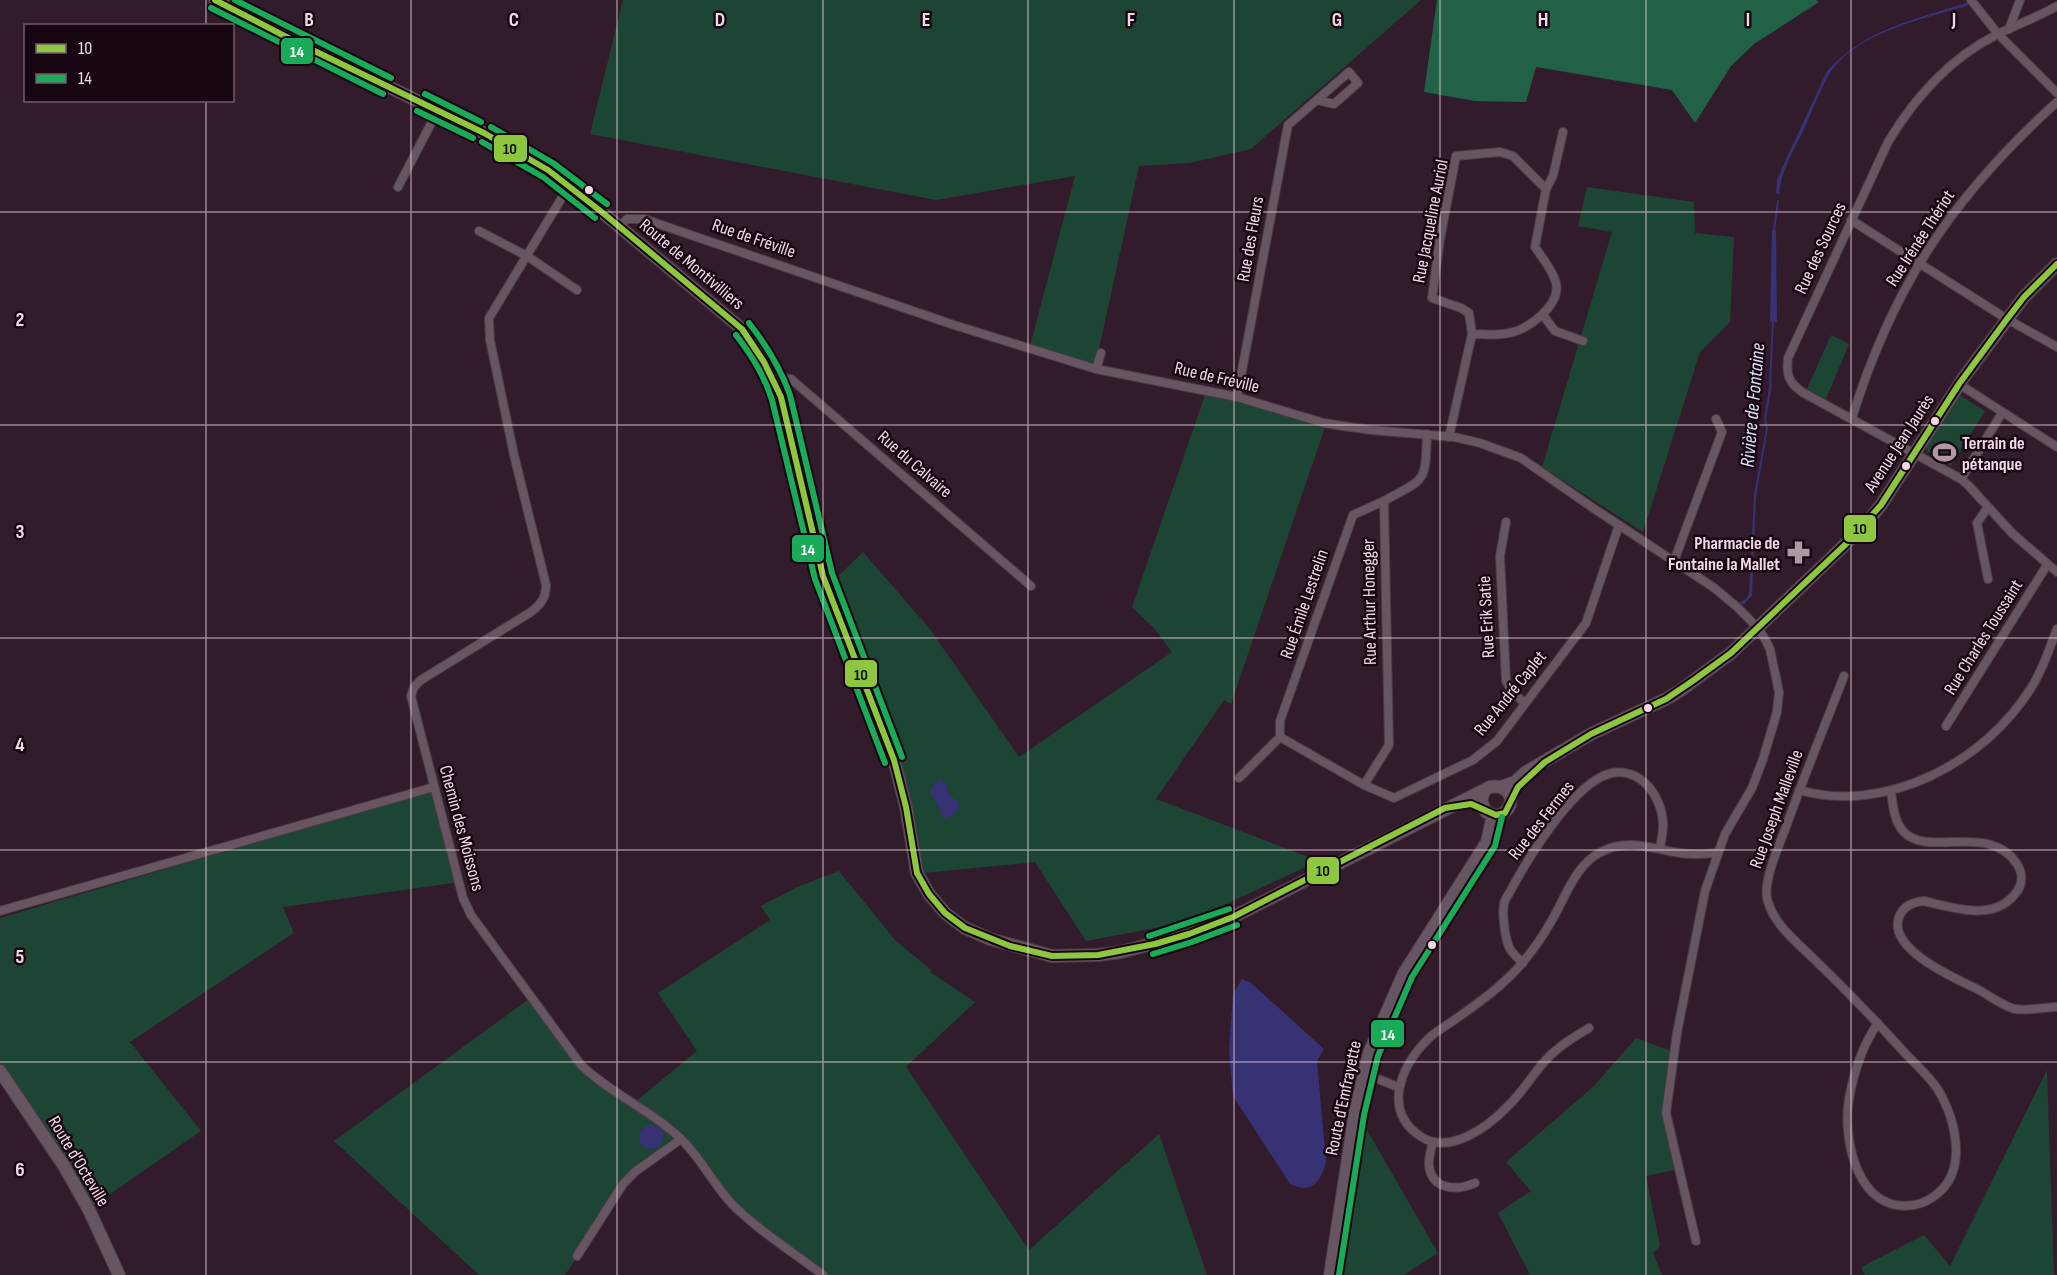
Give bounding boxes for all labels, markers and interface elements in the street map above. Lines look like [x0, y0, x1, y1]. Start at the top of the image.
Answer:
text: B [304, 8, 314, 32]
text: C [509, 8, 519, 32]
text: D [715, 8, 725, 32]
text: E [922, 8, 930, 32]
text: F [1127, 8, 1135, 32]
text: G [1332, 8, 1342, 32]
text: H [1538, 8, 1548, 32]
text: I [1746, 8, 1750, 32]
text: J [1951, 8, 1956, 32]
legend [24, 24, 234, 102]
line badge: 14 [280, 37, 314, 65]
text: 10 [78, 38, 92, 59]
text: 14 [290, 43, 304, 62]
text: 14 [78, 68, 92, 89]
line badge: 10 [493, 134, 528, 163]
text: 10 [503, 140, 517, 159]
street label: Rue Jacqueline Auriol [1408, 158, 1453, 285]
unlabelled marker [583, 184, 595, 196]
street label: Rue Irénée Thériot [1882, 186, 1960, 290]
street label: Rue des Fleurs [1233, 195, 1268, 283]
street label: Rue des Sources [1790, 199, 1851, 297]
street label: Route de Montivilliers [635, 214, 748, 314]
street label: Rue de Fréville [709, 214, 798, 262]
text: 2 [16, 308, 24, 332]
water label: Rivière de Fontaine [1736, 342, 1770, 468]
street label: Rue de Fréville [1172, 358, 1261, 397]
street label: Avenue Jean Jaurès [1860, 391, 1939, 497]
unlabelled marker [1929, 415, 1941, 427]
street label: Rue du Calvaire [873, 426, 956, 502]
place label: Terrain de pétanque [1962, 433, 2025, 475]
sports icon: Terrain de pétanque [1931, 440, 1957, 466]
unlabelled marker [1900, 460, 1912, 472]
line badge: 10 [1843, 514, 1877, 543]
text: 3 [16, 520, 25, 544]
text: 10 [1853, 520, 1867, 539]
place label: Pharmacie de Fontaine la Mallet [1668, 533, 1780, 575]
line badge: 14 [791, 534, 825, 563]
street label: Rue Arthur Honegger [1358, 539, 1381, 665]
pharmacy icon: Pharmacie de Fontaine la Mallet [1785, 540, 1811, 566]
text: 14 [801, 541, 815, 560]
street label: Rue Émile Lestrelin [1276, 547, 1333, 662]
street label: Rue Erik Satie [1474, 575, 1499, 659]
street label: Rue Charles Toussaint [1940, 575, 2028, 699]
street label: Rue André Caplet [1470, 646, 1551, 740]
line badge: 10 [844, 659, 878, 688]
text: 10 [854, 666, 868, 685]
unlabelled marker [1642, 702, 1654, 714]
text: 4 [15, 733, 25, 757]
street label: Rue Joseph Malleville [1745, 747, 1808, 871]
street label: Chemin des Moissons [435, 763, 488, 893]
street label: Rue des Fermes [1504, 777, 1579, 864]
line badge: 10 [1306, 856, 1340, 885]
text: 10 [1316, 862, 1330, 881]
unlabelled marker [1426, 939, 1438, 951]
text: 5 [16, 945, 25, 969]
line badge: 14 [1370, 1019, 1405, 1048]
text: 14 [1381, 1026, 1395, 1045]
street label: Route d'Emfrayette [1321, 1039, 1366, 1157]
street label: Route d'Octeville [43, 1112, 114, 1210]
text: 6 [15, 1158, 25, 1182]

